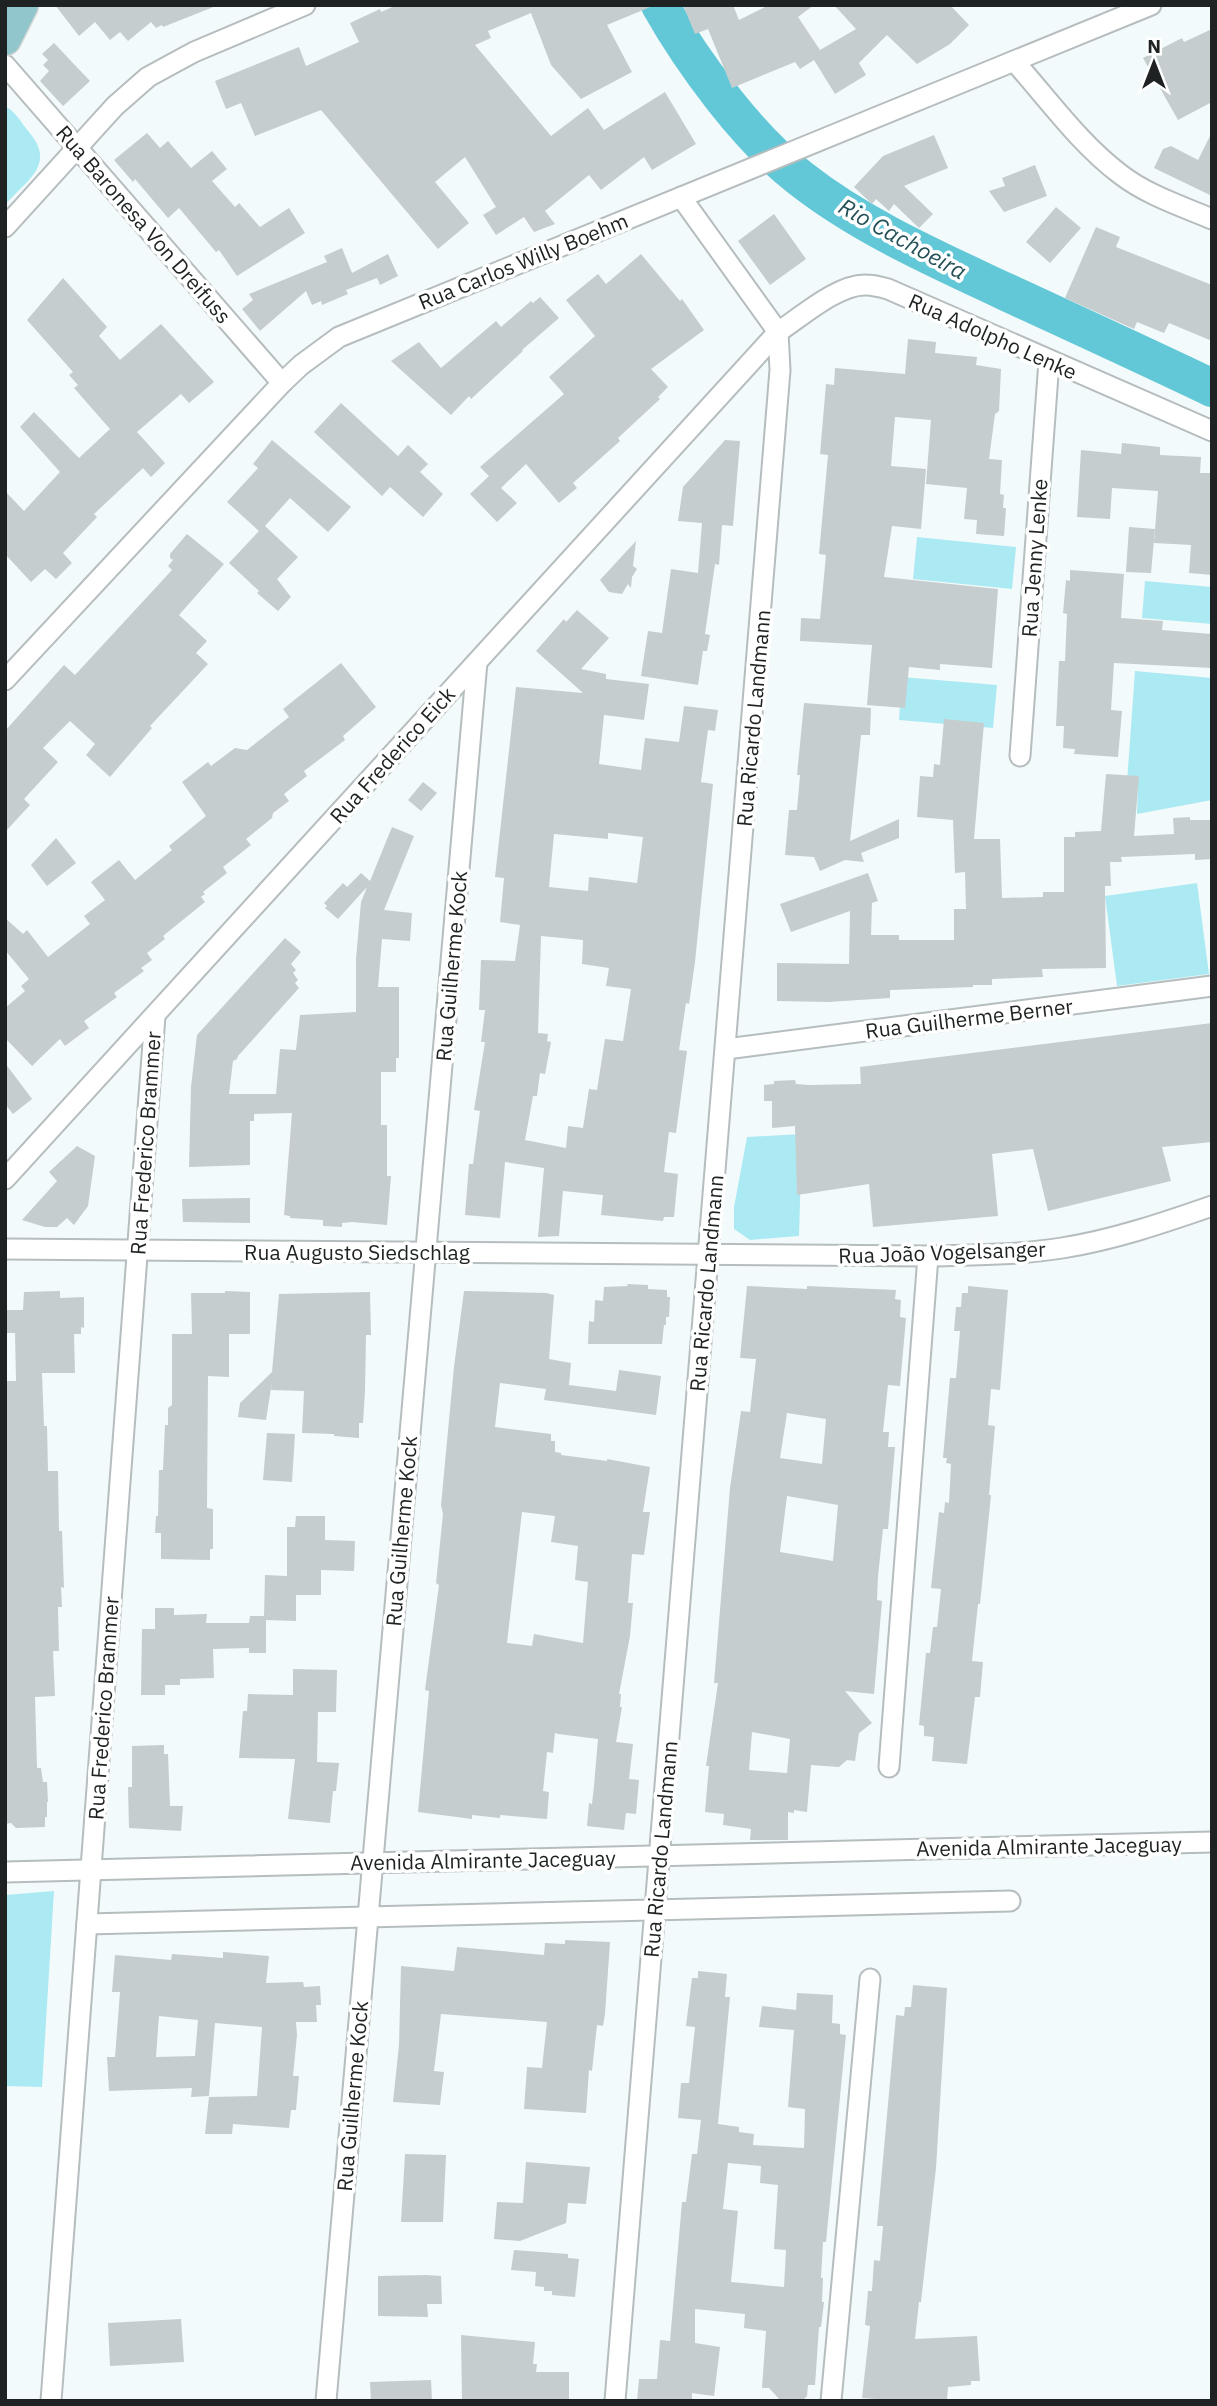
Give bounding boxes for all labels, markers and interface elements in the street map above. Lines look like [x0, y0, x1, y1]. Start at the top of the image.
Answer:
north arrow [1119, 28, 1189, 98]
text: N [1147, 34, 1161, 58]
street label: Rua Baronesa Von Dreifuss [50, 119, 238, 329]
water label: Rio Cachoeira [834, 191, 972, 285]
street label: Rua Carlos Willy Boehm [414, 206, 632, 316]
street label: Rua Adolpho Lenke [904, 286, 1082, 386]
street label: Rua Jenny Lenke [1014, 478, 1054, 638]
street label: Rua Ricardo Landmann [730, 608, 776, 828]
street label: Rua Frederico Eick [323, 681, 461, 829]
street label: Rua Guilherme Kock [429, 870, 473, 1062]
street label: Rua Guilherme Berner [864, 991, 1075, 1045]
street label: Rua Frederico Brammer [123, 1030, 167, 1256]
street label: Rua Ricardo Landmann [683, 1173, 729, 1393]
street label: Rua João Vogelsanger [838, 1234, 1047, 1270]
street label: Rua Augusto Siedschlag [244, 1238, 470, 1266]
street label: Rua Guilherme Kock [379, 1435, 423, 1627]
street label: Rua Frederico Brammer [81, 1595, 125, 1821]
street label: Rua Ricardo Landmann [637, 1739, 683, 1959]
street label: Avenida Almirante Jaceguay [916, 1830, 1183, 1862]
street label: Avenida Almirante Jaceguay [350, 1844, 617, 1876]
street label: Rua Guilherme Kock [330, 2000, 374, 2192]

